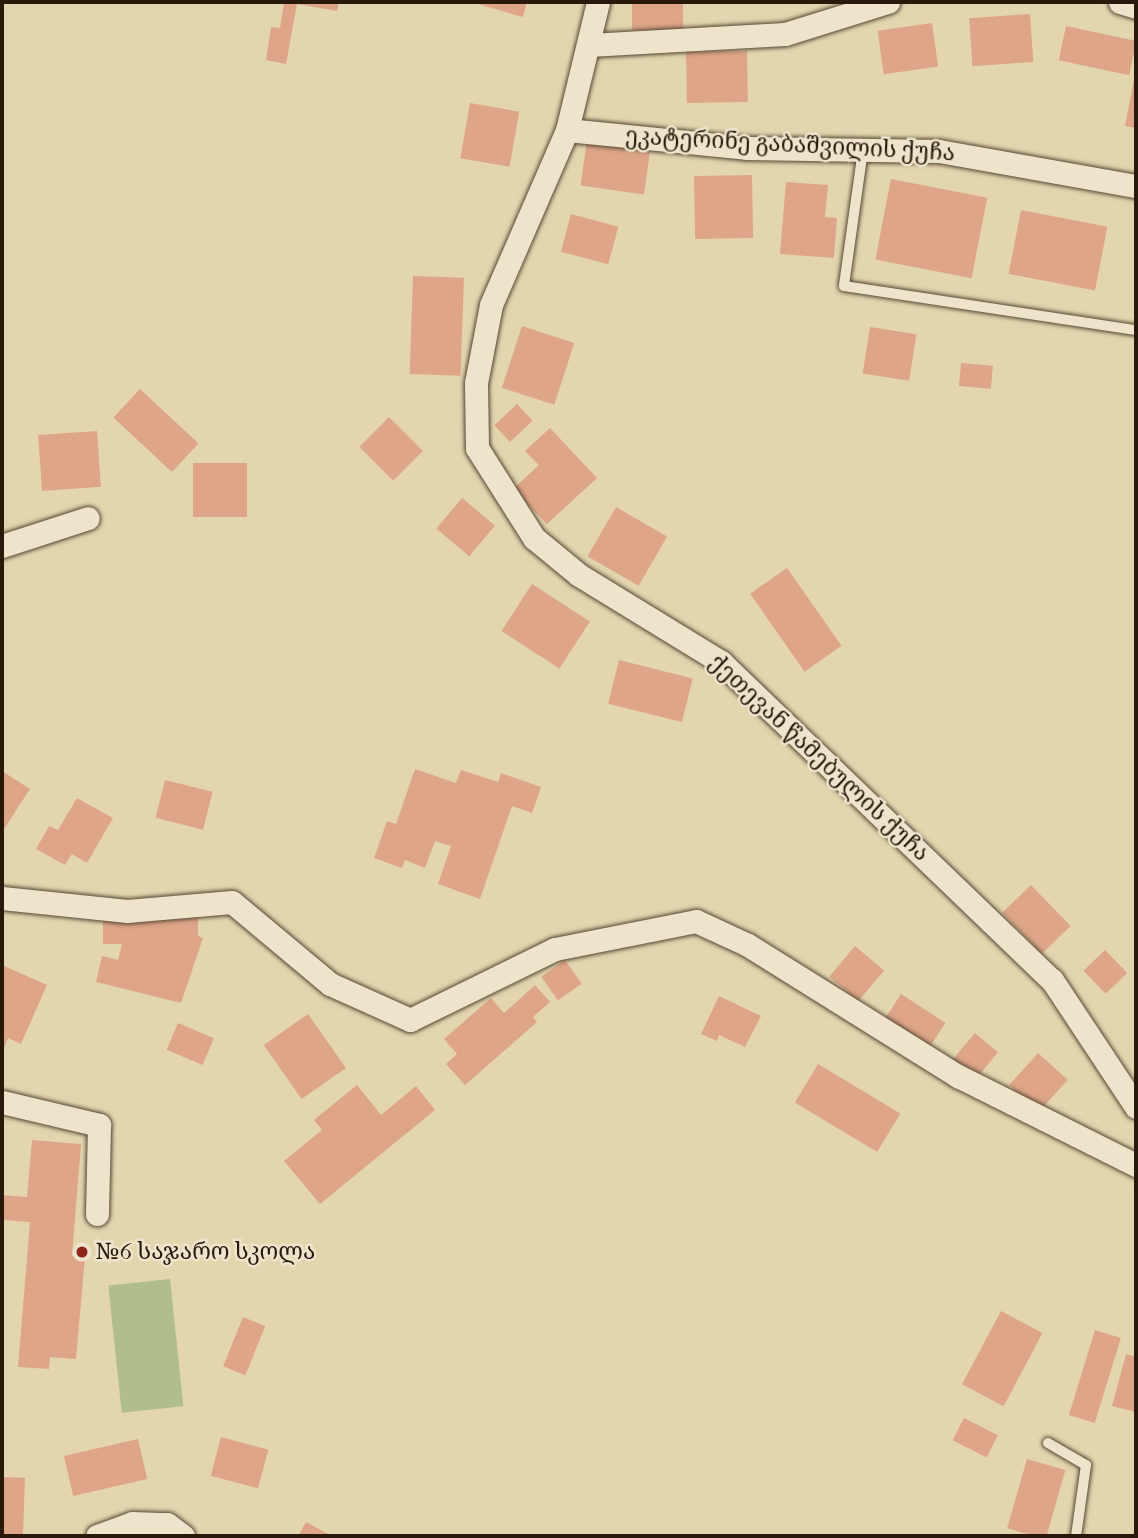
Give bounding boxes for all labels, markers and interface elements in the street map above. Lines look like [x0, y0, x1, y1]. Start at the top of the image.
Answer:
street label: ეკატერინე გაბაშვილის ქუჩა [625, 123, 955, 167]
street label: ქეთევან წამებულის ქუჩა [703, 649, 935, 867]
place label: №6 საჯარო სკოლა [96, 1238, 315, 1266]
marker: №6 საჯარო სკოლა [74, 1244, 90, 1260]

